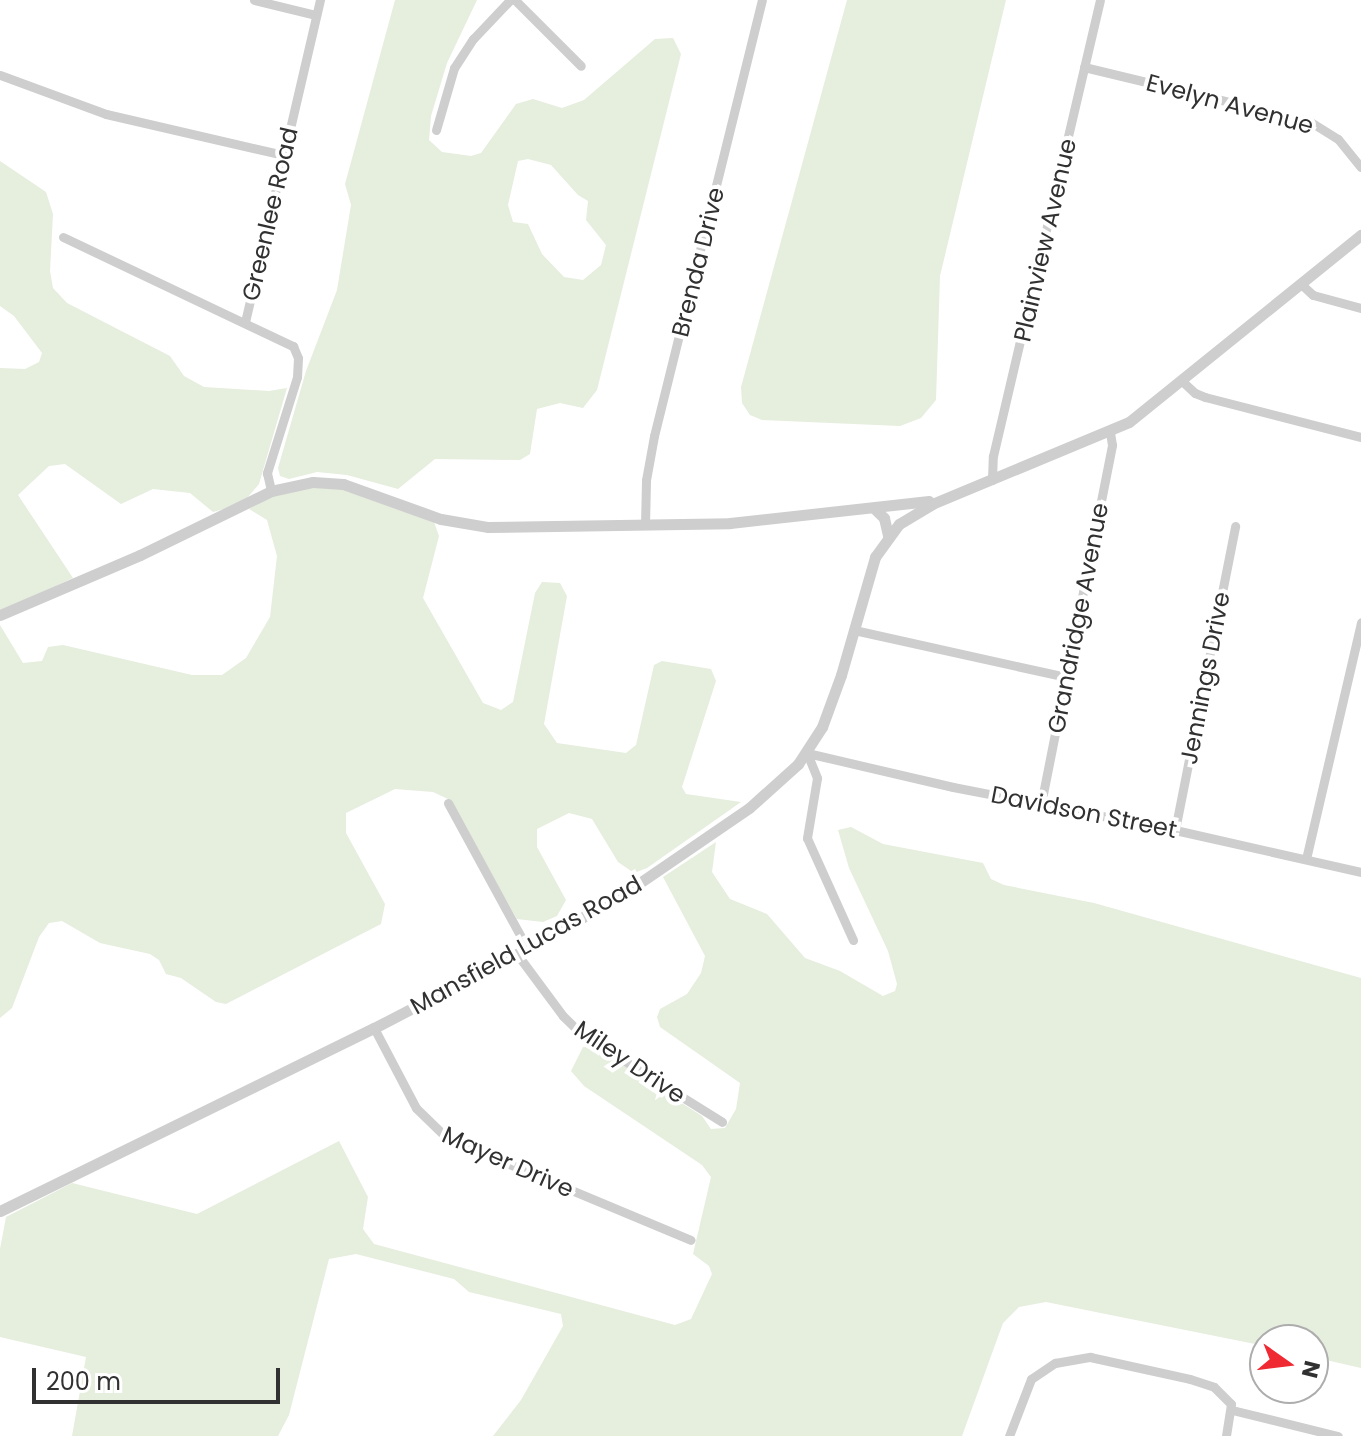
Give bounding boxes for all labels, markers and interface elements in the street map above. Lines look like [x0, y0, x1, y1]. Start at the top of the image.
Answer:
street label: Evelyn Avenue [1143, 68, 1317, 140]
street label: Greenlee Road [236, 124, 304, 304]
street label: Plainview Avenue [1008, 136, 1082, 344]
street label: Brenda Drive [666, 184, 730, 340]
street label: Grandridge Avenue [1042, 500, 1114, 736]
street label: Jennings Drive [1174, 589, 1236, 767]
street label: Davidson Street [989, 780, 1179, 844]
street label: Mansfield Lucas Road [405, 869, 647, 1021]
street label: Miley Drive [569, 1014, 691, 1110]
street label: Mayer Drive [438, 1120, 578, 1204]
north arrow [1249, 1324, 1329, 1404]
scale bar [36, 1352, 284, 1402]
text: N [1294, 1358, 1328, 1381]
text: 200 m [46, 1365, 121, 1398]

